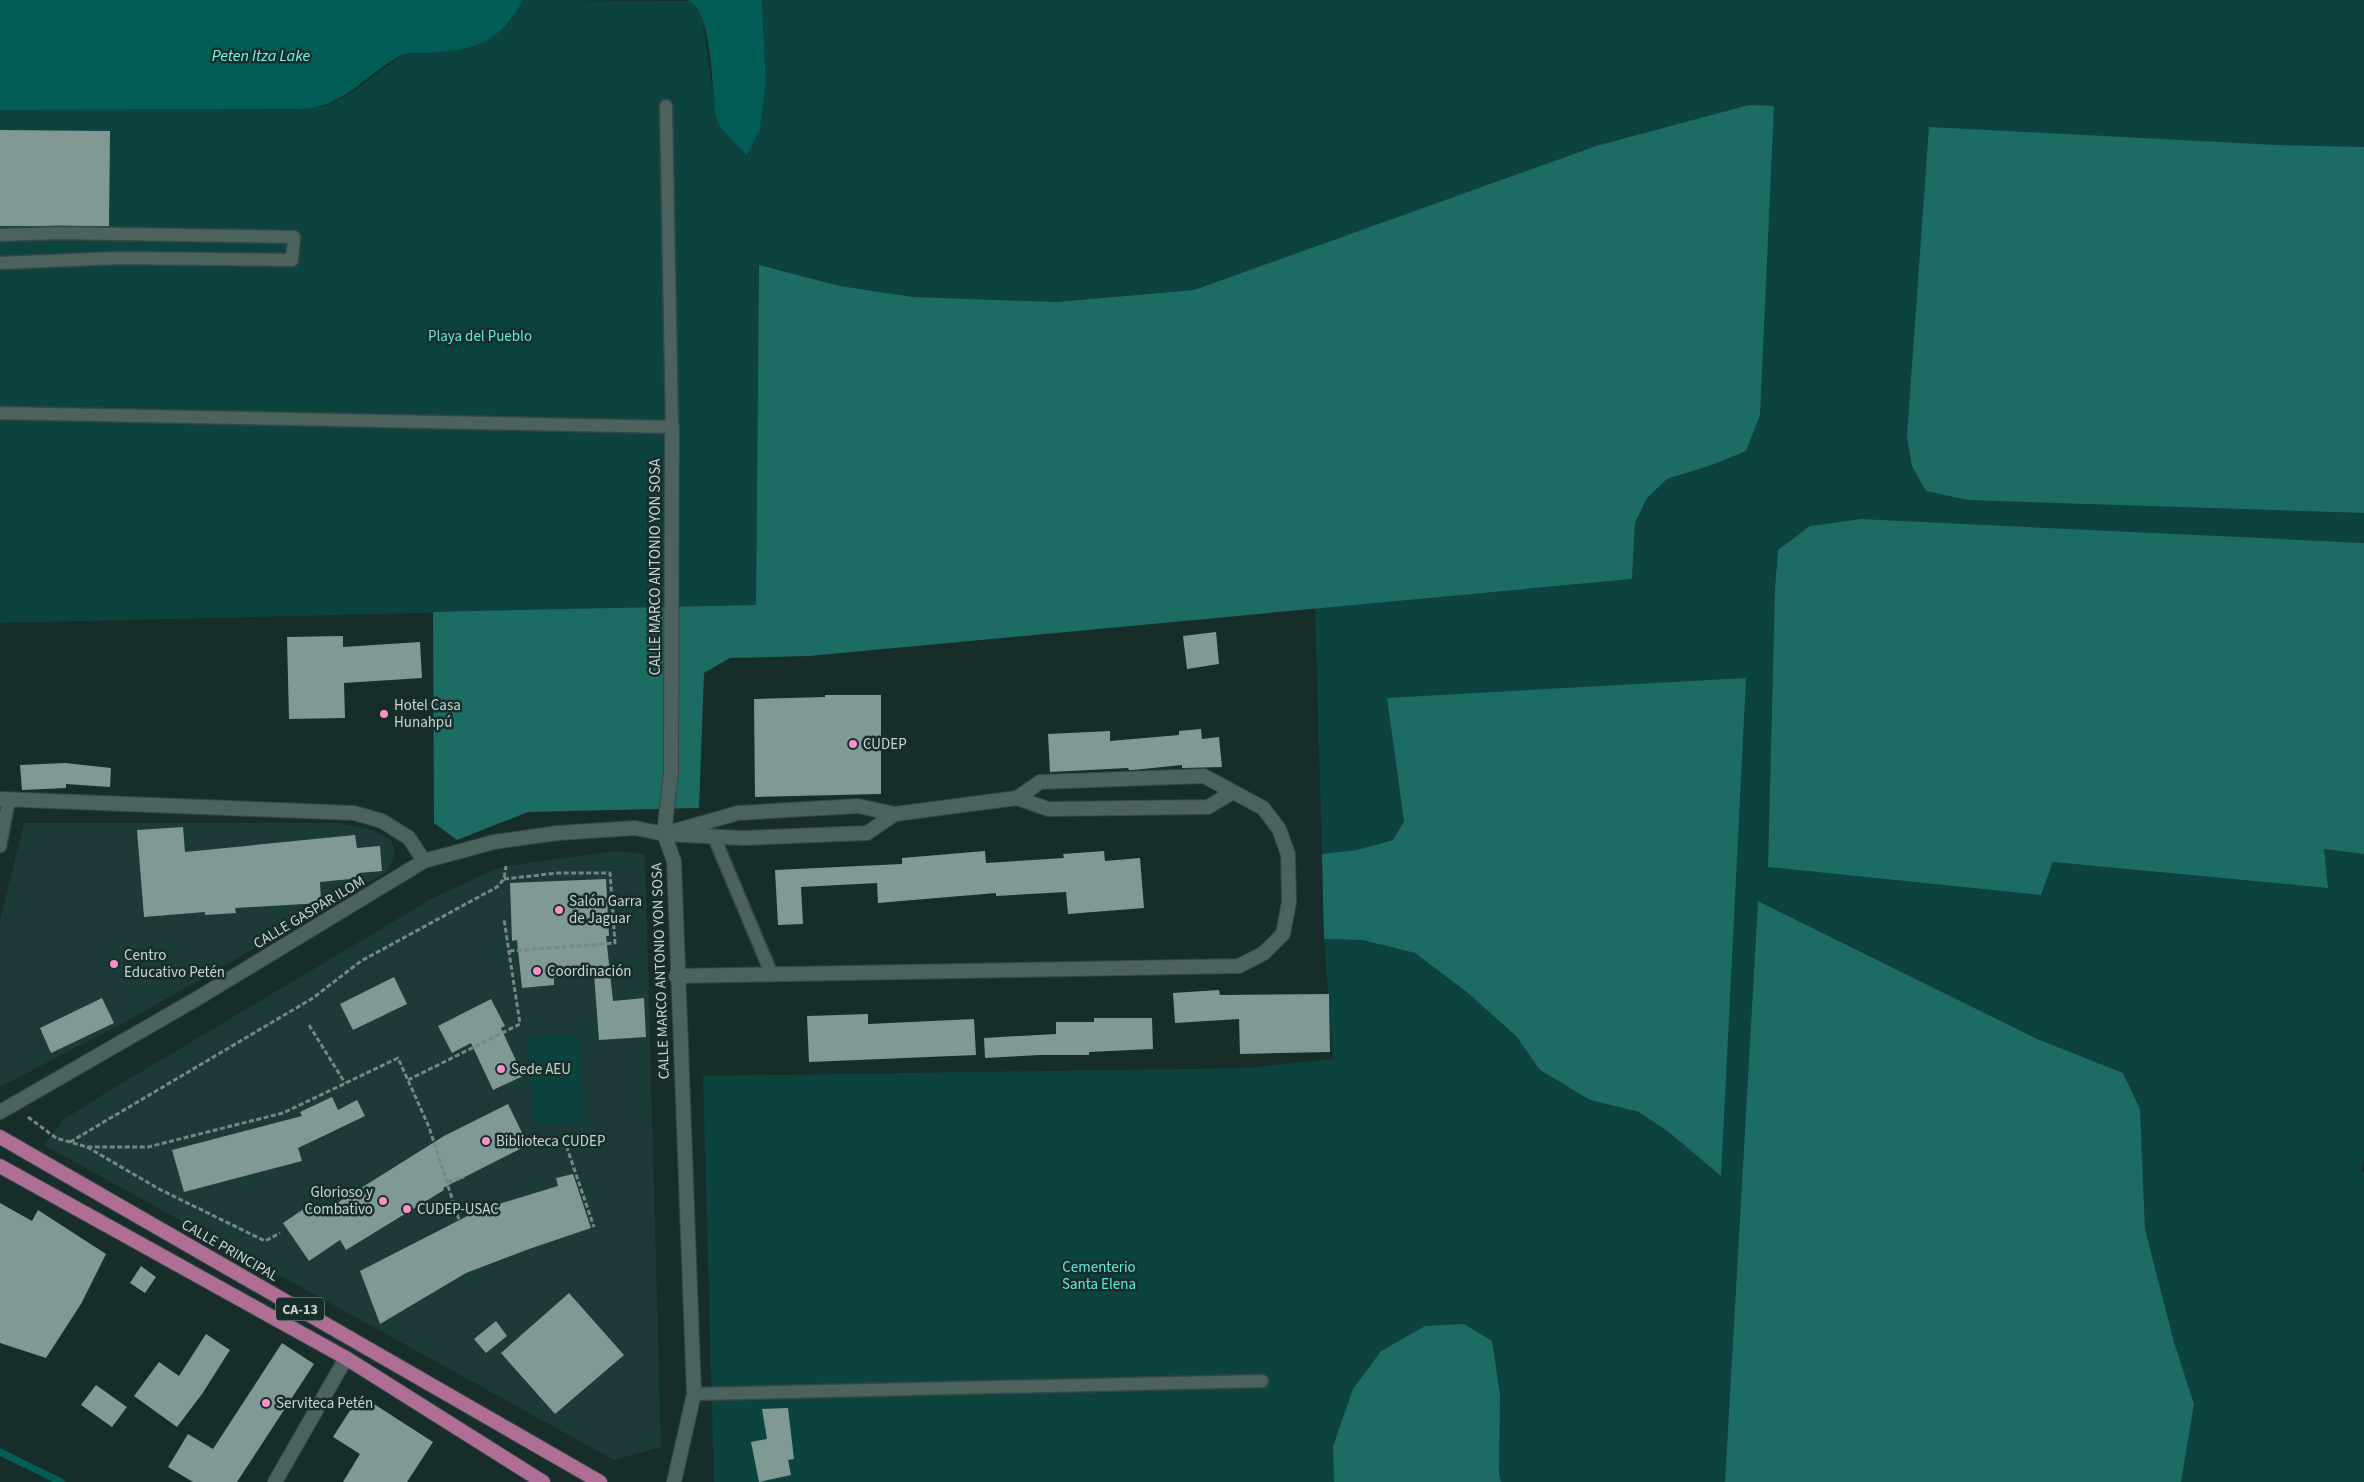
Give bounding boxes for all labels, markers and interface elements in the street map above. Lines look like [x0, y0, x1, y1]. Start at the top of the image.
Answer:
water label: Peten Itza Lake [212, 45, 310, 67]
park label: Playa del Pueblo [428, 326, 532, 347]
street label: CALLE MARCO ANTONIO YON SOSA [645, 458, 666, 675]
place label: Hotel Casa Hunahpú [394, 695, 461, 733]
marker: Hotel Casa Hunahpú [378, 708, 390, 720]
place label: CUDEP [863, 734, 907, 755]
marker: CUDEP [847, 738, 859, 750]
street label: CALLE MARCO ANTONIO YON SOSA [646, 861, 675, 1080]
street label: CALLE GASPAR ILOM [250, 871, 369, 954]
place label: Salón Garra de Jaguar [569, 891, 642, 929]
marker: Salón Garra de Jaguar [553, 904, 565, 916]
place label: Centro Educativo Petén [124, 945, 225, 983]
marker: Centro Educativo Petén [108, 958, 120, 970]
place label: Coordinación [547, 961, 632, 982]
marker: Coordinación [531, 965, 543, 977]
place label: Sede AEU [511, 1059, 571, 1080]
marker: Sede AEU [495, 1063, 507, 1075]
place label: Biblioteca CUDEP [496, 1131, 605, 1152]
marker: Biblioteca CUDEP [480, 1135, 492, 1147]
place label: Glorioso y Combativo [305, 1182, 373, 1220]
marker: Glorioso y Combativo [377, 1195, 389, 1207]
place label: CUDEP-USAC [417, 1199, 499, 1220]
marker: CUDEP-USAC [401, 1203, 413, 1215]
street label: CALLE PRINCIPAL [177, 1214, 282, 1287]
park label: Cementerio Santa Elena [1062, 1257, 1136, 1295]
road number: CA-13 [276, 1298, 324, 1320]
place label: Serviteca Petén [276, 1393, 373, 1414]
marker: Serviteca Petén [260, 1397, 272, 1409]

